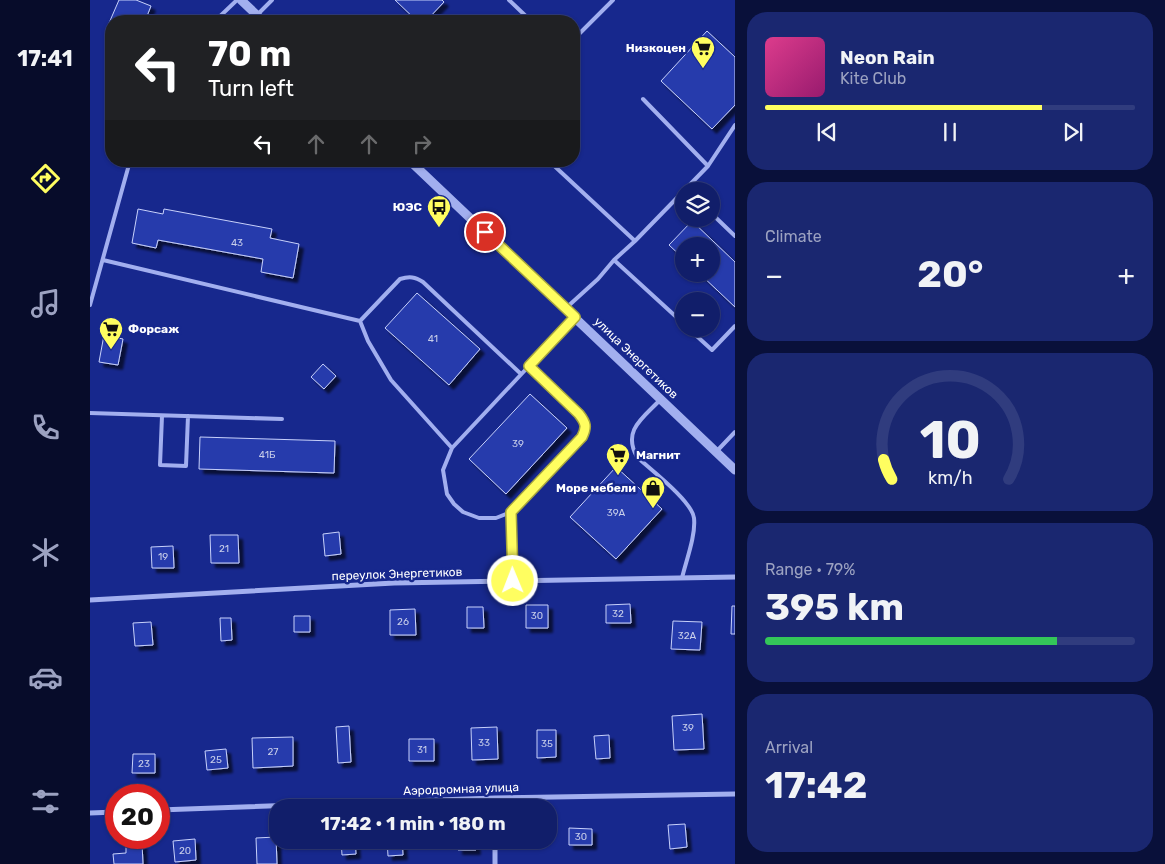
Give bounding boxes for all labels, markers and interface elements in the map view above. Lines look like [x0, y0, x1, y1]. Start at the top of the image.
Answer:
text: 70 m [208, 33, 291, 75]
icon: left [125, 35, 190, 100]
supermarket icon: Низкоцен [690, 35, 716, 69]
place label: Низкоцен [626, 41, 686, 55]
text: 17:41 [17, 45, 73, 72]
text: Neon Rain [840, 46, 935, 69]
text: Kite Club [840, 69, 906, 88]
text: Turn left [208, 75, 294, 102]
icon: previous [813, 118, 841, 146]
icon: pause [936, 118, 964, 146]
icon: next [1059, 118, 1087, 146]
icon: left [249, 130, 277, 158]
icon: ahead [302, 130, 330, 158]
icon: ahead [355, 130, 383, 158]
icon: right [408, 130, 436, 158]
icon: directions [28, 161, 63, 196]
map controls [675, 182, 720, 337]
button: layers [675, 182, 720, 227]
bus stop icon: ЮЭС [426, 194, 452, 228]
place label: ЮЭС [393, 200, 423, 214]
pin [464, 211, 506, 253]
icon: arrive [471, 218, 499, 246]
text: Climate [765, 227, 822, 246]
house number: 43 [231, 237, 243, 249]
button: + [675, 237, 720, 282]
text: 20° [917, 251, 983, 297]
text: − [765, 259, 783, 292]
text: + [1118, 259, 1135, 292]
icon: music [28, 286, 63, 321]
button: − [675, 292, 720, 337]
street label: улица Энергетиков [591, 314, 681, 402]
supermarket icon: Форсаж [98, 316, 124, 350]
place label: Форсаж [128, 322, 179, 336]
house number: 41 [428, 333, 438, 345]
text: 10 [919, 409, 981, 471]
icon: phone [28, 410, 63, 445]
house number: 39 [512, 438, 524, 450]
supermarket icon: Магнит [605, 442, 631, 476]
place label: Магнит [636, 448, 681, 462]
house number: 41Б [259, 449, 276, 461]
text: km/h [928, 467, 972, 488]
shop icon: Море мебели [640, 475, 666, 509]
place label: Море мебели [556, 481, 636, 495]
house number: 39А [607, 507, 626, 519]
icon: climate [28, 535, 63, 570]
house number: 21 [219, 543, 229, 555]
house number: 19 [158, 551, 168, 563]
position arrow [486, 554, 538, 606]
text: Range · 79% [765, 560, 856, 579]
street label: переулок Энергетиков [331, 565, 463, 583]
text: 395 km [765, 584, 904, 630]
house number: 32 [612, 608, 624, 620]
house number: 30 [531, 610, 543, 622]
house number: 26 [397, 616, 409, 628]
house number: 32А [678, 630, 697, 642]
icon: car [28, 660, 63, 695]
house number: 39 [682, 722, 694, 734]
house number: 33 [478, 737, 490, 749]
house number: 35 [541, 738, 553, 750]
text: Arrival [765, 738, 813, 757]
house number: 31 [417, 744, 427, 756]
house number: 27 [268, 746, 279, 758]
house number: 25 [210, 754, 222, 766]
house number: 23 [138, 758, 150, 770]
text: 17:42 [765, 762, 867, 808]
street label: Аэродромная улица [403, 780, 519, 798]
icon: filters [28, 784, 63, 819]
speed limit sign: 20 [105, 784, 170, 849]
text: 17:42 · 1 min · 180 m [320, 812, 506, 835]
house number: 30 [575, 831, 587, 843]
house number: 20 [179, 845, 191, 857]

